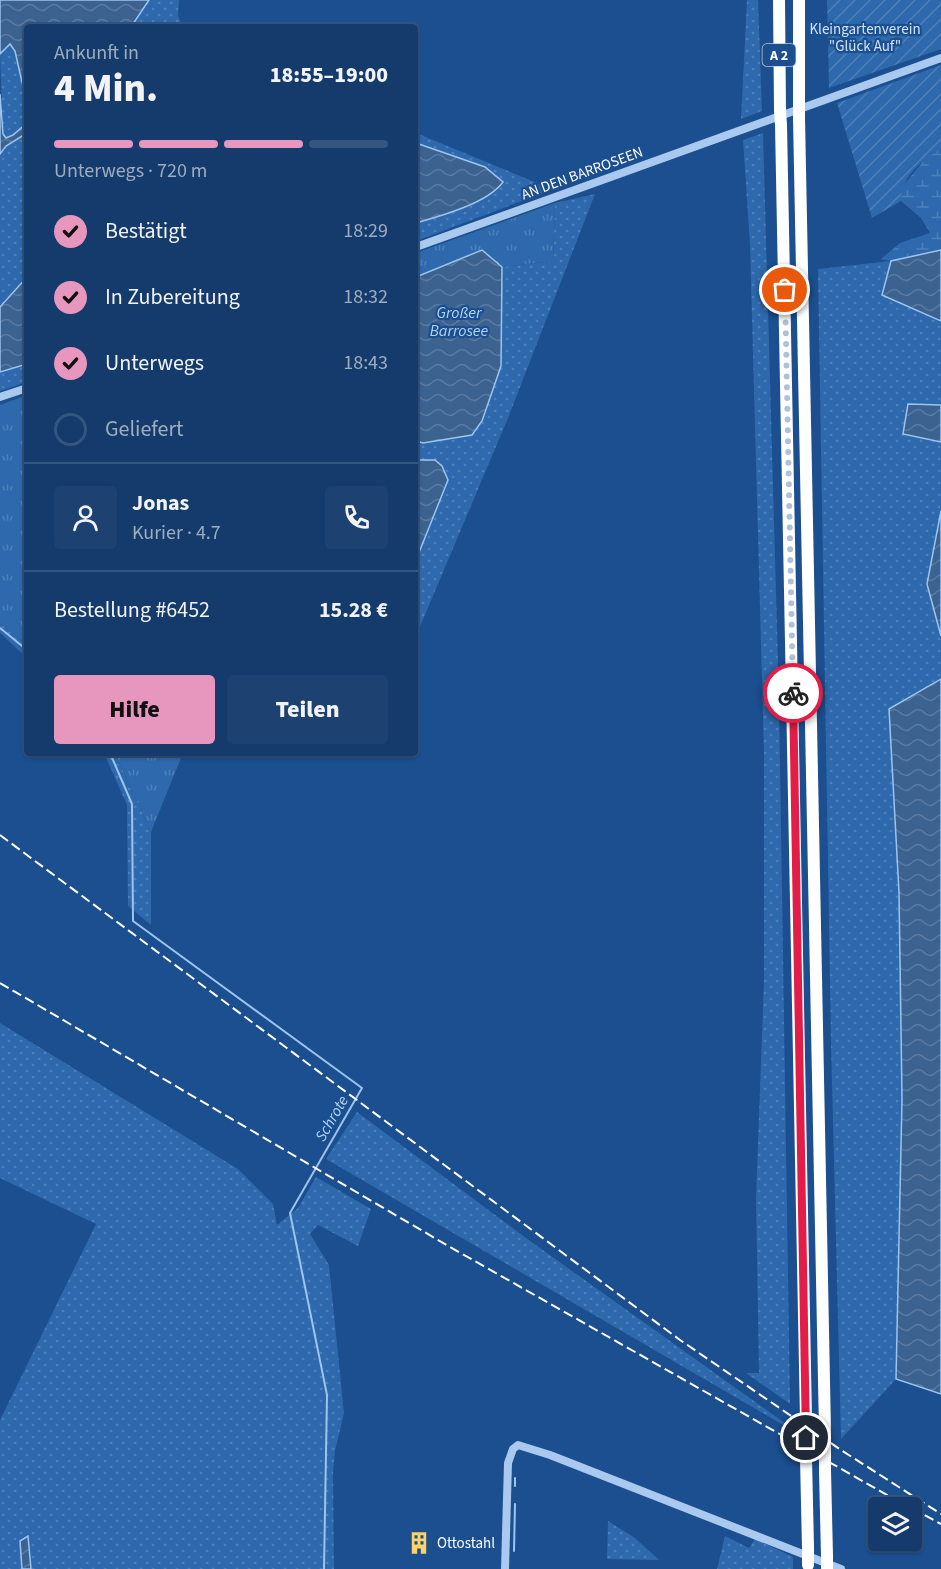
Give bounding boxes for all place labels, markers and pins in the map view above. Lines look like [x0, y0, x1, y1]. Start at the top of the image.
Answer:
pin [759, 264, 810, 315]
pin [780, 1412, 831, 1463]
building icon: Ottostahl [406, 1530, 432, 1556]
place label: Ottostahl [437, 1533, 495, 1554]

